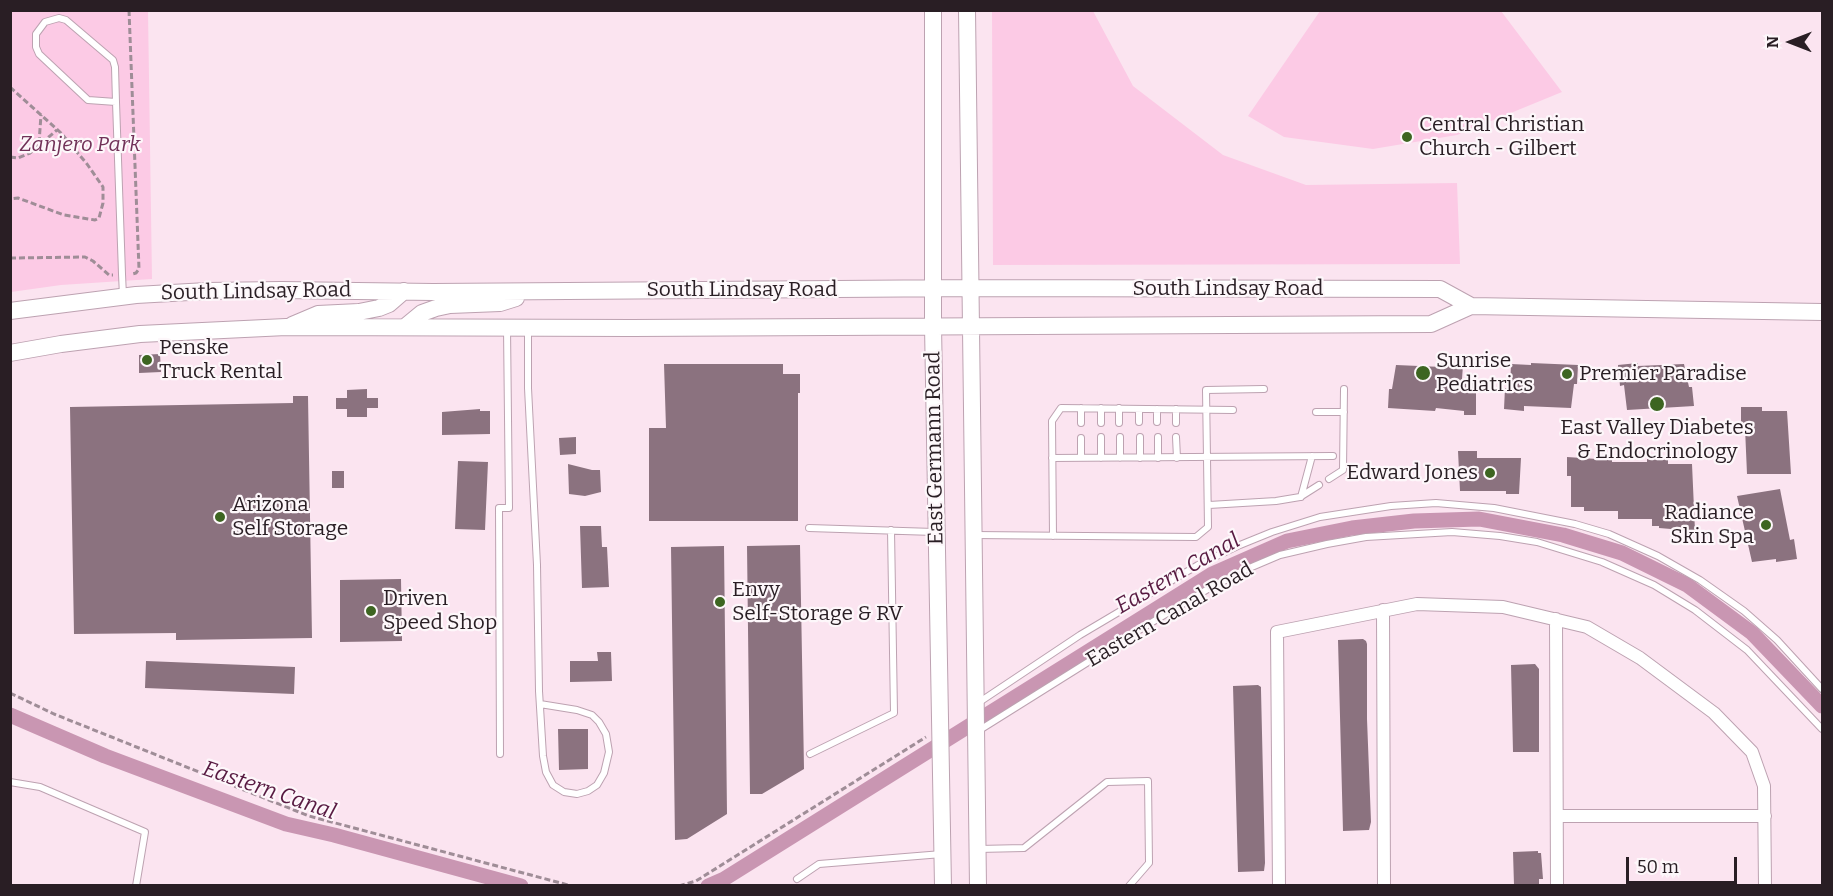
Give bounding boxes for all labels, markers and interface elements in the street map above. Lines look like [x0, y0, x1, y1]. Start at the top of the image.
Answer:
north arrow [1761, 12, 1821, 72]
text: N [1763, 36, 1782, 48]
place label: Central Christian Church - Gilbert [1419, 112, 1584, 162]
marker: Central Christian Church - Gilbert [1400, 130, 1414, 144]
park label: Zanjero Park [19, 132, 141, 158]
street label: South Lindsay Road [1133, 276, 1323, 302]
street label: South Lindsay Road [647, 277, 837, 303]
street label: South Lindsay Road [160, 278, 352, 306]
place label: Penske Truck Rental [159, 335, 283, 385]
place label: Sunrise Pediatrics [1436, 348, 1533, 398]
street label: East Germann Road [921, 351, 949, 545]
marker: Penske Truck Rental [140, 353, 154, 367]
place label: Premier Paradise [1579, 361, 1747, 387]
marker: Sunrise Pediatrics [1414, 364, 1432, 382]
marker: Premier Paradise [1560, 367, 1574, 381]
marker: East Valley Diabetes & Endocrinology [1648, 395, 1666, 413]
place label: East Valley Diabetes & Endocrinology [1560, 415, 1754, 465]
place label: Edward Jones [1346, 460, 1478, 486]
marker: Edward Jones [1483, 466, 1497, 480]
place label: Arizona Self Storage [232, 492, 348, 542]
place label: Radiance Skin Spa [1664, 500, 1754, 550]
marker: Arizona Self Storage [213, 510, 227, 524]
marker: Radiance Skin Spa [1759, 518, 1773, 532]
water label: Eastern Canal [1111, 528, 1245, 620]
street label: Eastern Canal Road [1082, 557, 1258, 673]
place label: Envy Self-Storage & RV [732, 577, 903, 627]
place label: Driven Speed Shop [383, 586, 497, 636]
marker: Envy Self-Storage & RV [713, 595, 727, 609]
marker: Driven Speed Shop [364, 604, 378, 618]
water label: Eastern Canal [199, 756, 339, 826]
scale bar [1629, 845, 1740, 883]
text: 50 m [1637, 856, 1679, 878]

